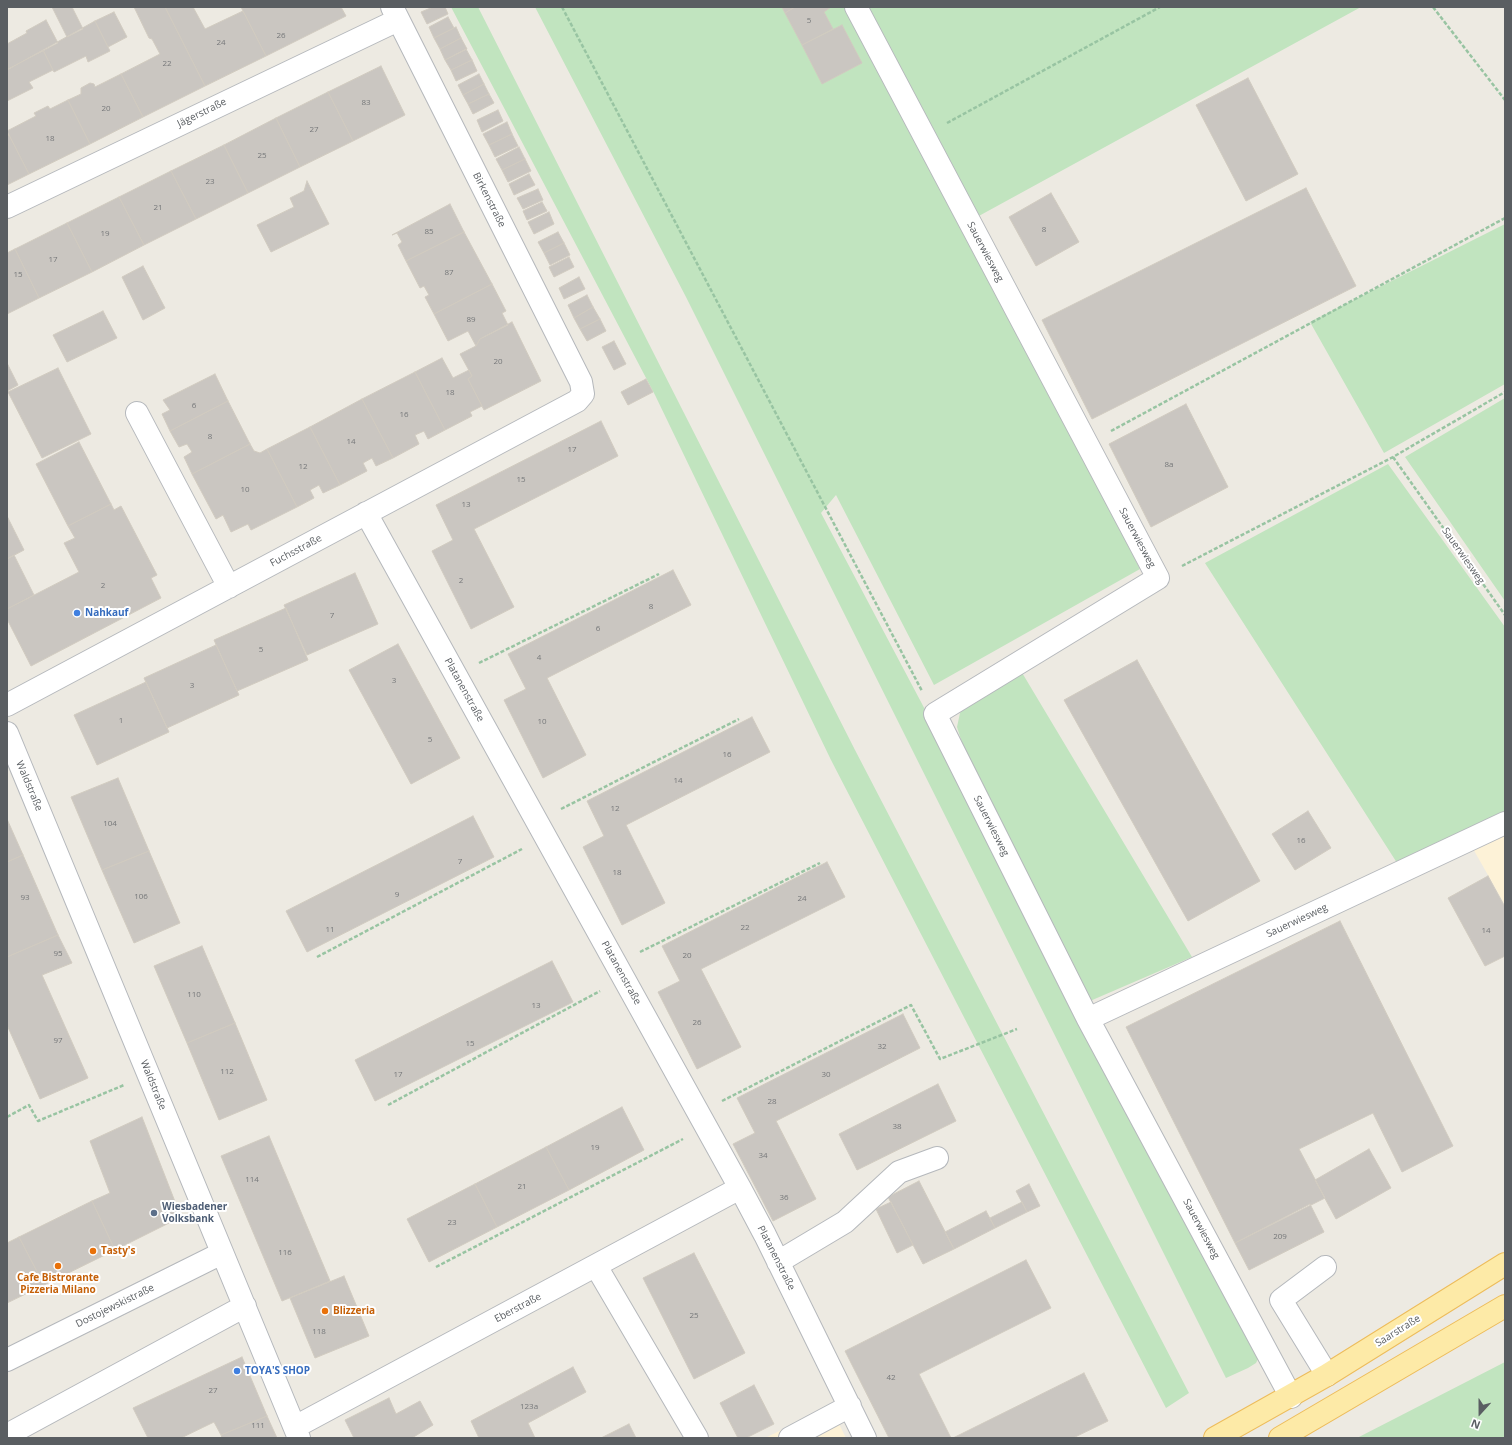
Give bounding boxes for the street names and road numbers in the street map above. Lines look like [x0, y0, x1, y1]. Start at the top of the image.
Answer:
street label: Jägerstraße [175, 96, 229, 130]
street label: Birkenstraße [470, 171, 508, 229]
street label: Sauerwiesweg [964, 220, 1006, 284]
street label: Sauerwiesweg [1116, 506, 1158, 570]
street label: Sauerwiesweg [1439, 525, 1487, 587]
street label: Fuchsstraße [268, 532, 324, 570]
street label: Platanenstraße [442, 656, 486, 724]
street label: Waldstraße [13, 759, 45, 813]
street label: Sauerwiesweg [971, 794, 1011, 858]
street label: Sauerwiesweg [1264, 902, 1330, 940]
street label: Platanenstraße [599, 939, 643, 1007]
street label: Waldstraße [137, 1058, 169, 1112]
street label: Sauerwiesweg [1180, 1197, 1222, 1261]
street label: Platanenstraße [755, 1224, 797, 1292]
street label: Dostojewskistraße [74, 1282, 156, 1330]
street label: Eberstraße [493, 1291, 543, 1325]
street label: Saarstraße [1373, 1313, 1423, 1349]

